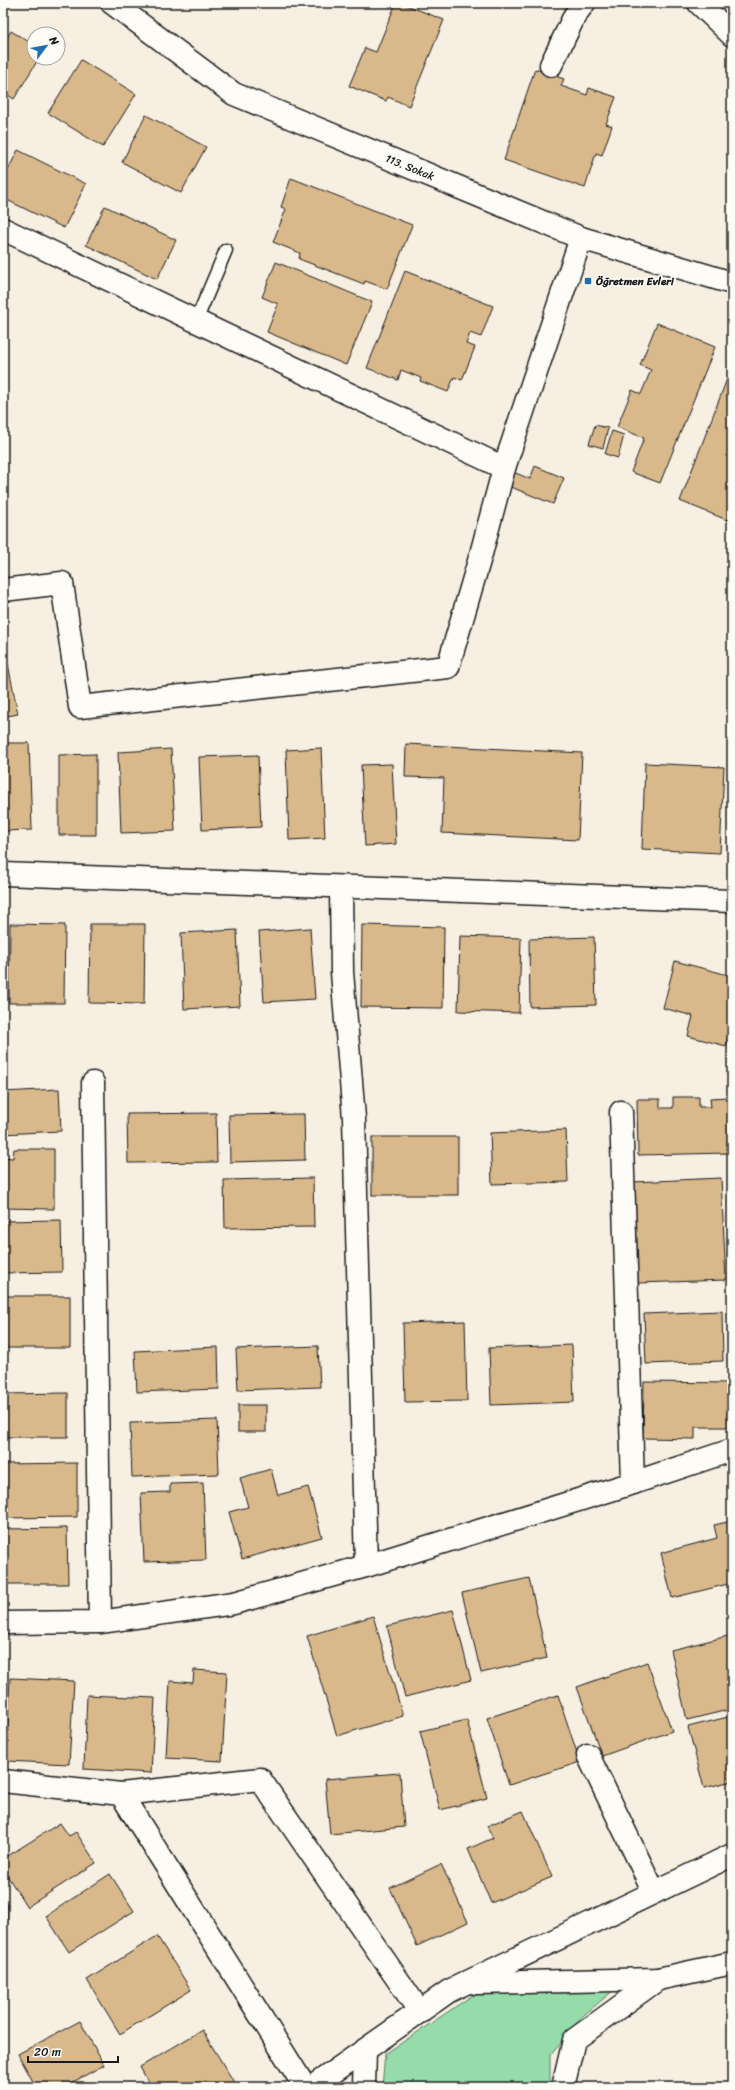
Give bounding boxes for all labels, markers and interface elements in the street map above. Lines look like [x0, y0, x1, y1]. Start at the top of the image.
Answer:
north arrow [26, 26, 66, 66]
text: N [43, 32, 64, 50]
street label: 113. Sokak [382, 149, 437, 186]
place label: Öğretmen Evleri [595, 272, 675, 291]
marker: Öğretmen Evleri [583, 276, 593, 286]
scale bar [28, 2038, 118, 2064]
text: 20 m [34, 2041, 61, 2063]

